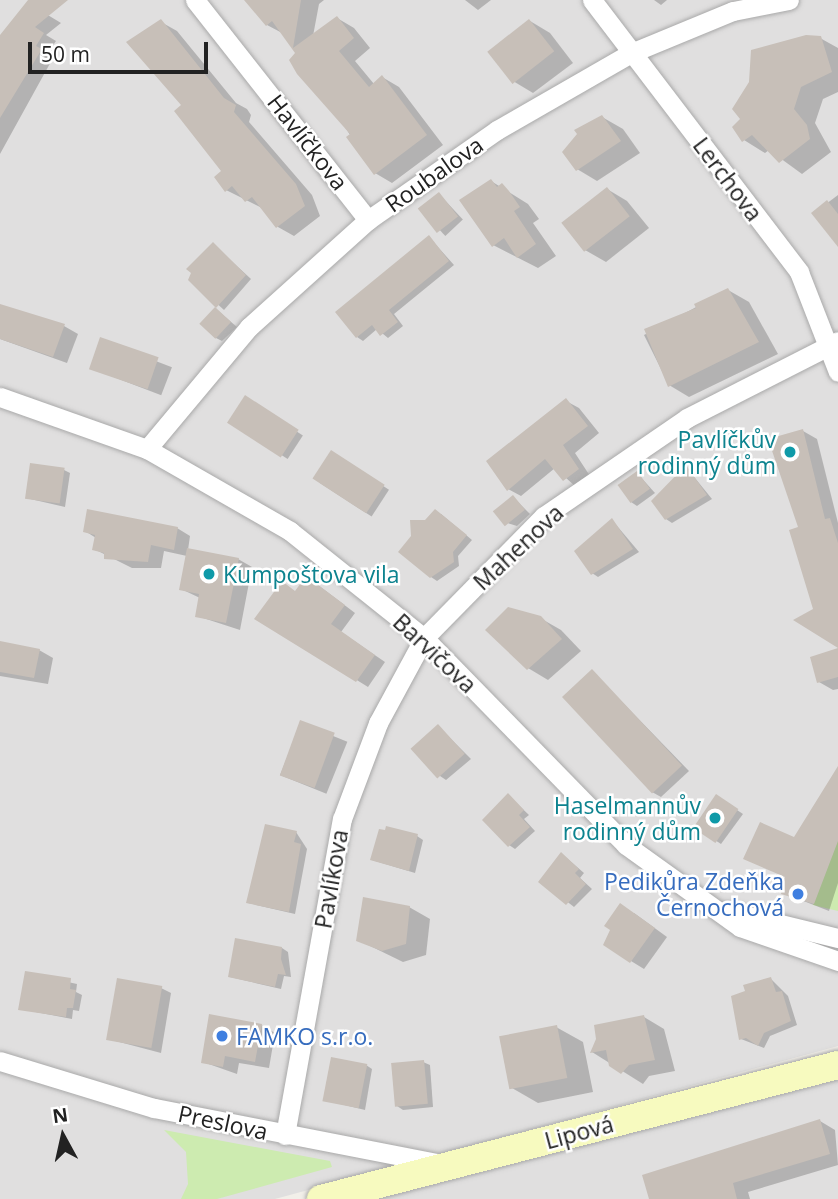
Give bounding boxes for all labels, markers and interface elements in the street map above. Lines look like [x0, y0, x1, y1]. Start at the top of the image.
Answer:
scale bar [32, 28, 212, 72]
text: 50 m [41, 40, 90, 68]
street label: Havlíčkova [262, 89, 354, 195]
street label: Roubalova [380, 130, 488, 218]
street label: Lerchova [688, 132, 768, 226]
place label: Pavlíčkův rodinný dům [638, 425, 776, 479]
marker: Pavlíčkův rodinný dům [782, 444, 798, 460]
street label: Mahenova [467, 498, 569, 596]
place label: Kumpoštova vila [223, 560, 400, 588]
marker: Kumpoštova vila [201, 566, 217, 582]
street label: Barvičova [388, 608, 482, 698]
place label: Haselmannův rodinný dům [554, 791, 701, 845]
marker: Haselmannův rodinný dům [707, 810, 723, 826]
street label: Pavlíkova [309, 827, 353, 931]
place label: Pedikůra Zdeňka Černochová [604, 867, 784, 921]
marker: Pedikůra Zdeňka Černochová [790, 886, 806, 902]
place label: FAMKO s.r.o. [236, 1022, 373, 1050]
marker: FAMKO s.r.o. [214, 1028, 230, 1044]
street label: Preslova [176, 1099, 270, 1145]
north arrow [28, 1101, 98, 1171]
text: N [51, 1101, 70, 1129]
street label: Lipová [542, 1110, 616, 1154]

